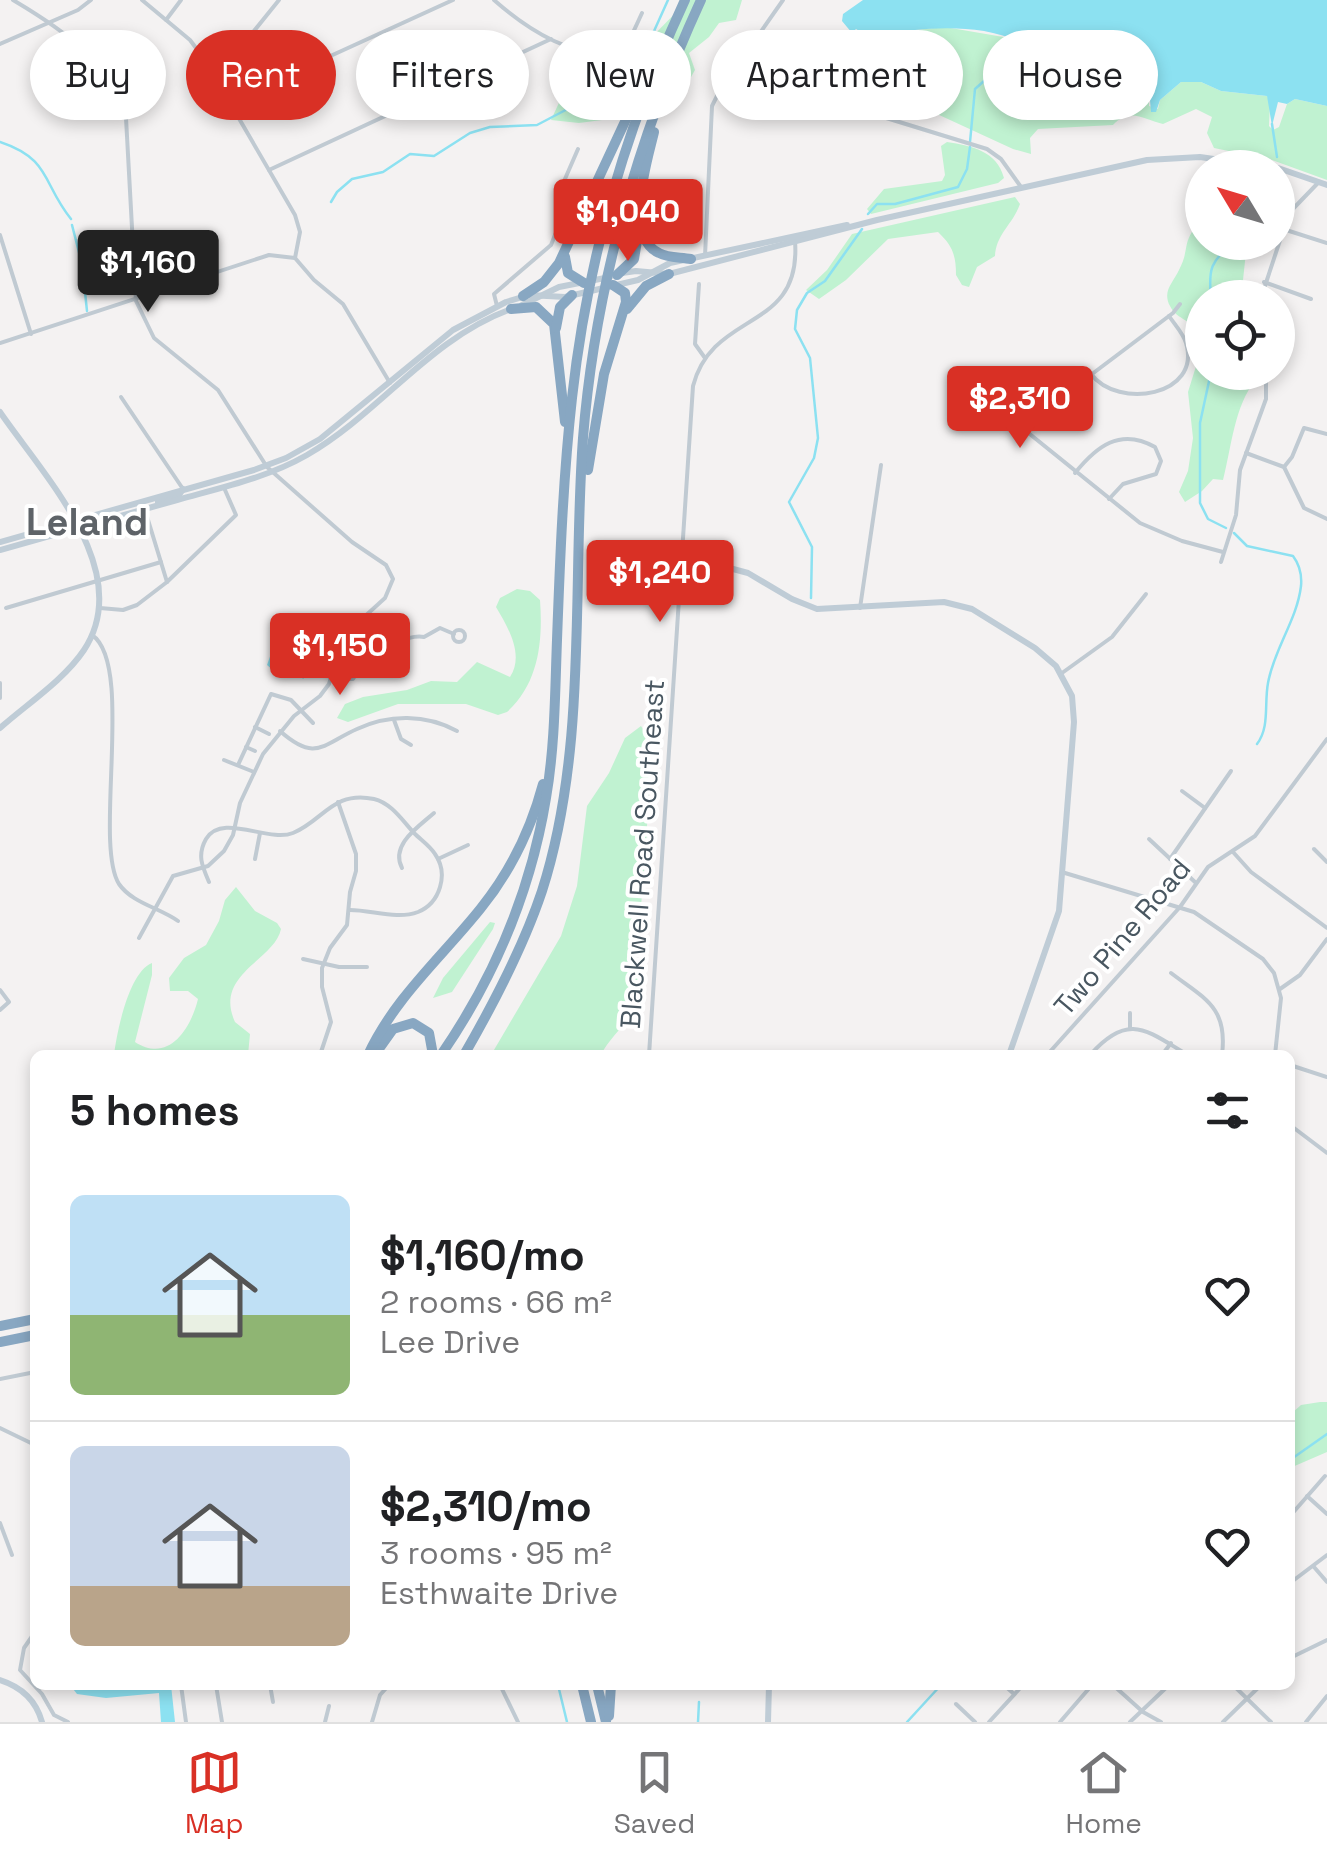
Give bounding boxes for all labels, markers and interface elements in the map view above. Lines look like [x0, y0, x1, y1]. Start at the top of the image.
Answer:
chip: Buy [30, 30, 166, 120]
chip: Rent [186, 30, 336, 120]
chip: Filters [356, 30, 529, 120]
chip: New [549, 30, 691, 120]
chip: Apartment [711, 30, 963, 120]
chip: House [983, 30, 1158, 120]
north arrow [1185, 150, 1295, 260]
map controls [1185, 150, 1295, 390]
pin: $1,040 [547, 179, 709, 264]
text: $1,040 [576, 191, 680, 231]
pin: $1,160 [67, 230, 229, 315]
text: $1,160 [100, 242, 196, 282]
button: locate [1185, 280, 1295, 390]
pin: $2,310 [939, 366, 1101, 451]
text: $2,310 [969, 378, 1071, 418]
district label: Leland [26, 498, 148, 546]
pin: $1,240 [579, 540, 741, 625]
text: $1,240 [609, 552, 711, 592]
pin: $1,150 [259, 613, 421, 698]
text: $1,150 [292, 625, 388, 665]
street label: Blackwell Road Southeast [612, 678, 672, 1030]
street label: Two Pine Road [1046, 851, 1198, 1023]
icon: filters [1200, 1083, 1255, 1138]
text: 5 homes [70, 1084, 240, 1137]
text: $1,160/mo [380, 1229, 585, 1282]
icon: home [150, 1235, 270, 1355]
icon: heart [1200, 1268, 1255, 1323]
text: 2 rooms · 66 m² [380, 1282, 612, 1322]
text: Lee Drive [380, 1322, 520, 1362]
text: $2,310/mo [380, 1480, 592, 1533]
icon: home [150, 1486, 270, 1606]
icon: heart [1200, 1519, 1255, 1574]
text: 3 rooms · 95 m² [380, 1533, 612, 1573]
text: Esthwaite Drive [380, 1573, 618, 1613]
tab: Map [185, 1745, 243, 1841]
tab: Saved [614, 1745, 695, 1841]
tab: Home [1066, 1745, 1142, 1841]

